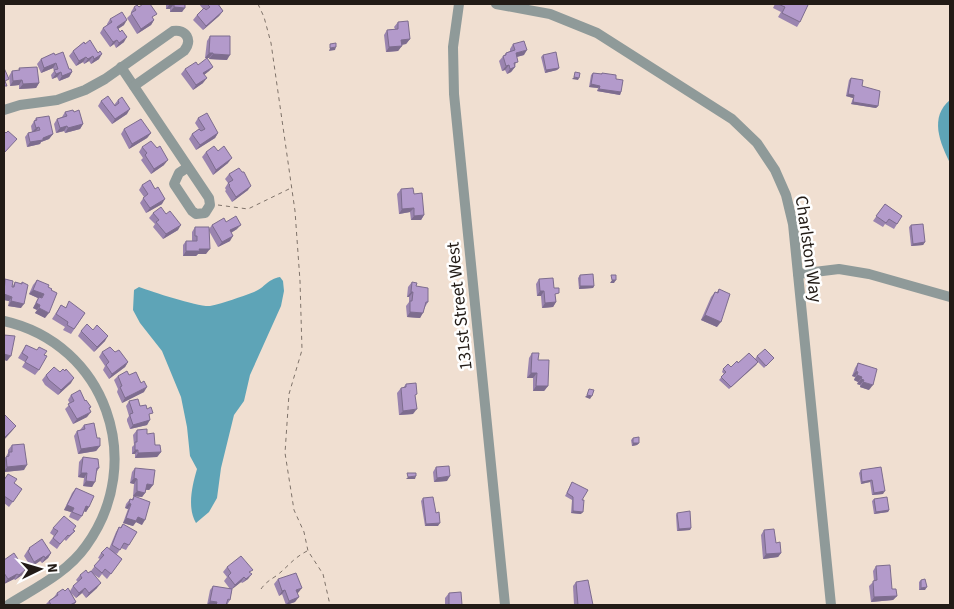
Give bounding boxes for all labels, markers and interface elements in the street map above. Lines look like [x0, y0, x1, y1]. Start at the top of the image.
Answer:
street label: Charlston Way [789, 194, 828, 305]
street label: 131st Street West [440, 241, 479, 371]
north arrow [15, 544, 65, 594]
text: N [42, 562, 62, 573]

